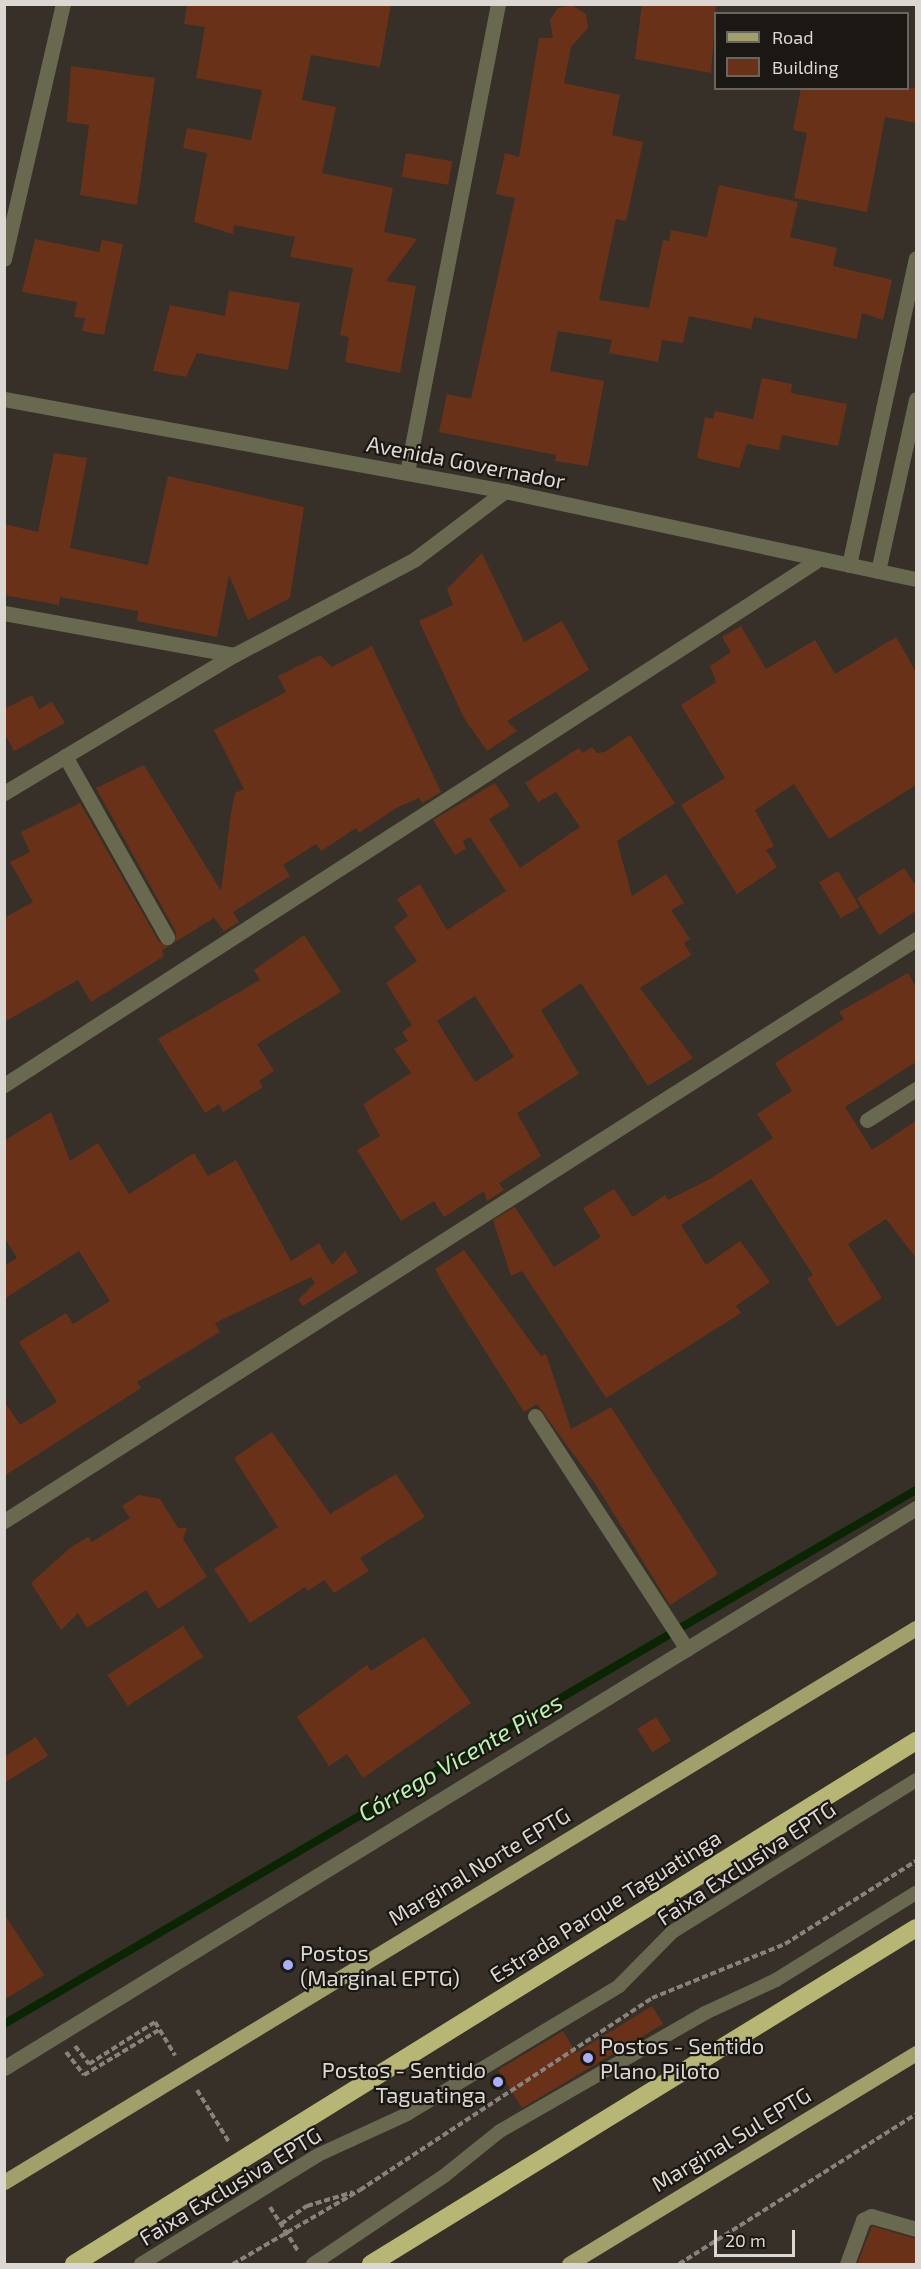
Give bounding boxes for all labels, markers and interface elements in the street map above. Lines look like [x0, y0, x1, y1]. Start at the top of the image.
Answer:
legend [714, 12, 909, 90]
text: Road [772, 26, 813, 48]
text: Building [772, 56, 839, 78]
street label: Avenida Governador [365, 430, 567, 494]
water label: Córrego Vicente Pires [352, 1687, 568, 1827]
street label: Faixa Exclusiva EPTG [652, 1795, 840, 1931]
street label: Marginal Norte EPTG [383, 1801, 575, 1931]
street label: Estrada Parque Taguatinga [484, 1824, 726, 1988]
place label: Postos (Marginal EPTG) [300, 1939, 460, 1990]
marker: Postos (Marginal EPTG) [281, 1958, 295, 1972]
place label: Postos - Sentido Plano Piloto [600, 2032, 764, 2084]
marker: Postos - Sentido Plano Piloto [581, 2051, 595, 2065]
place label: Postos - Sentido Taguatinga [322, 2056, 486, 2108]
marker: Postos - Sentido Taguatinga [491, 2075, 505, 2089]
street label: Marginal Sul EPTG [646, 2081, 816, 2197]
street label: Faixa Exclusiva EPTG [134, 2121, 326, 2251]
scale bar [717, 2218, 798, 2256]
text: 20 m [725, 2229, 766, 2251]

